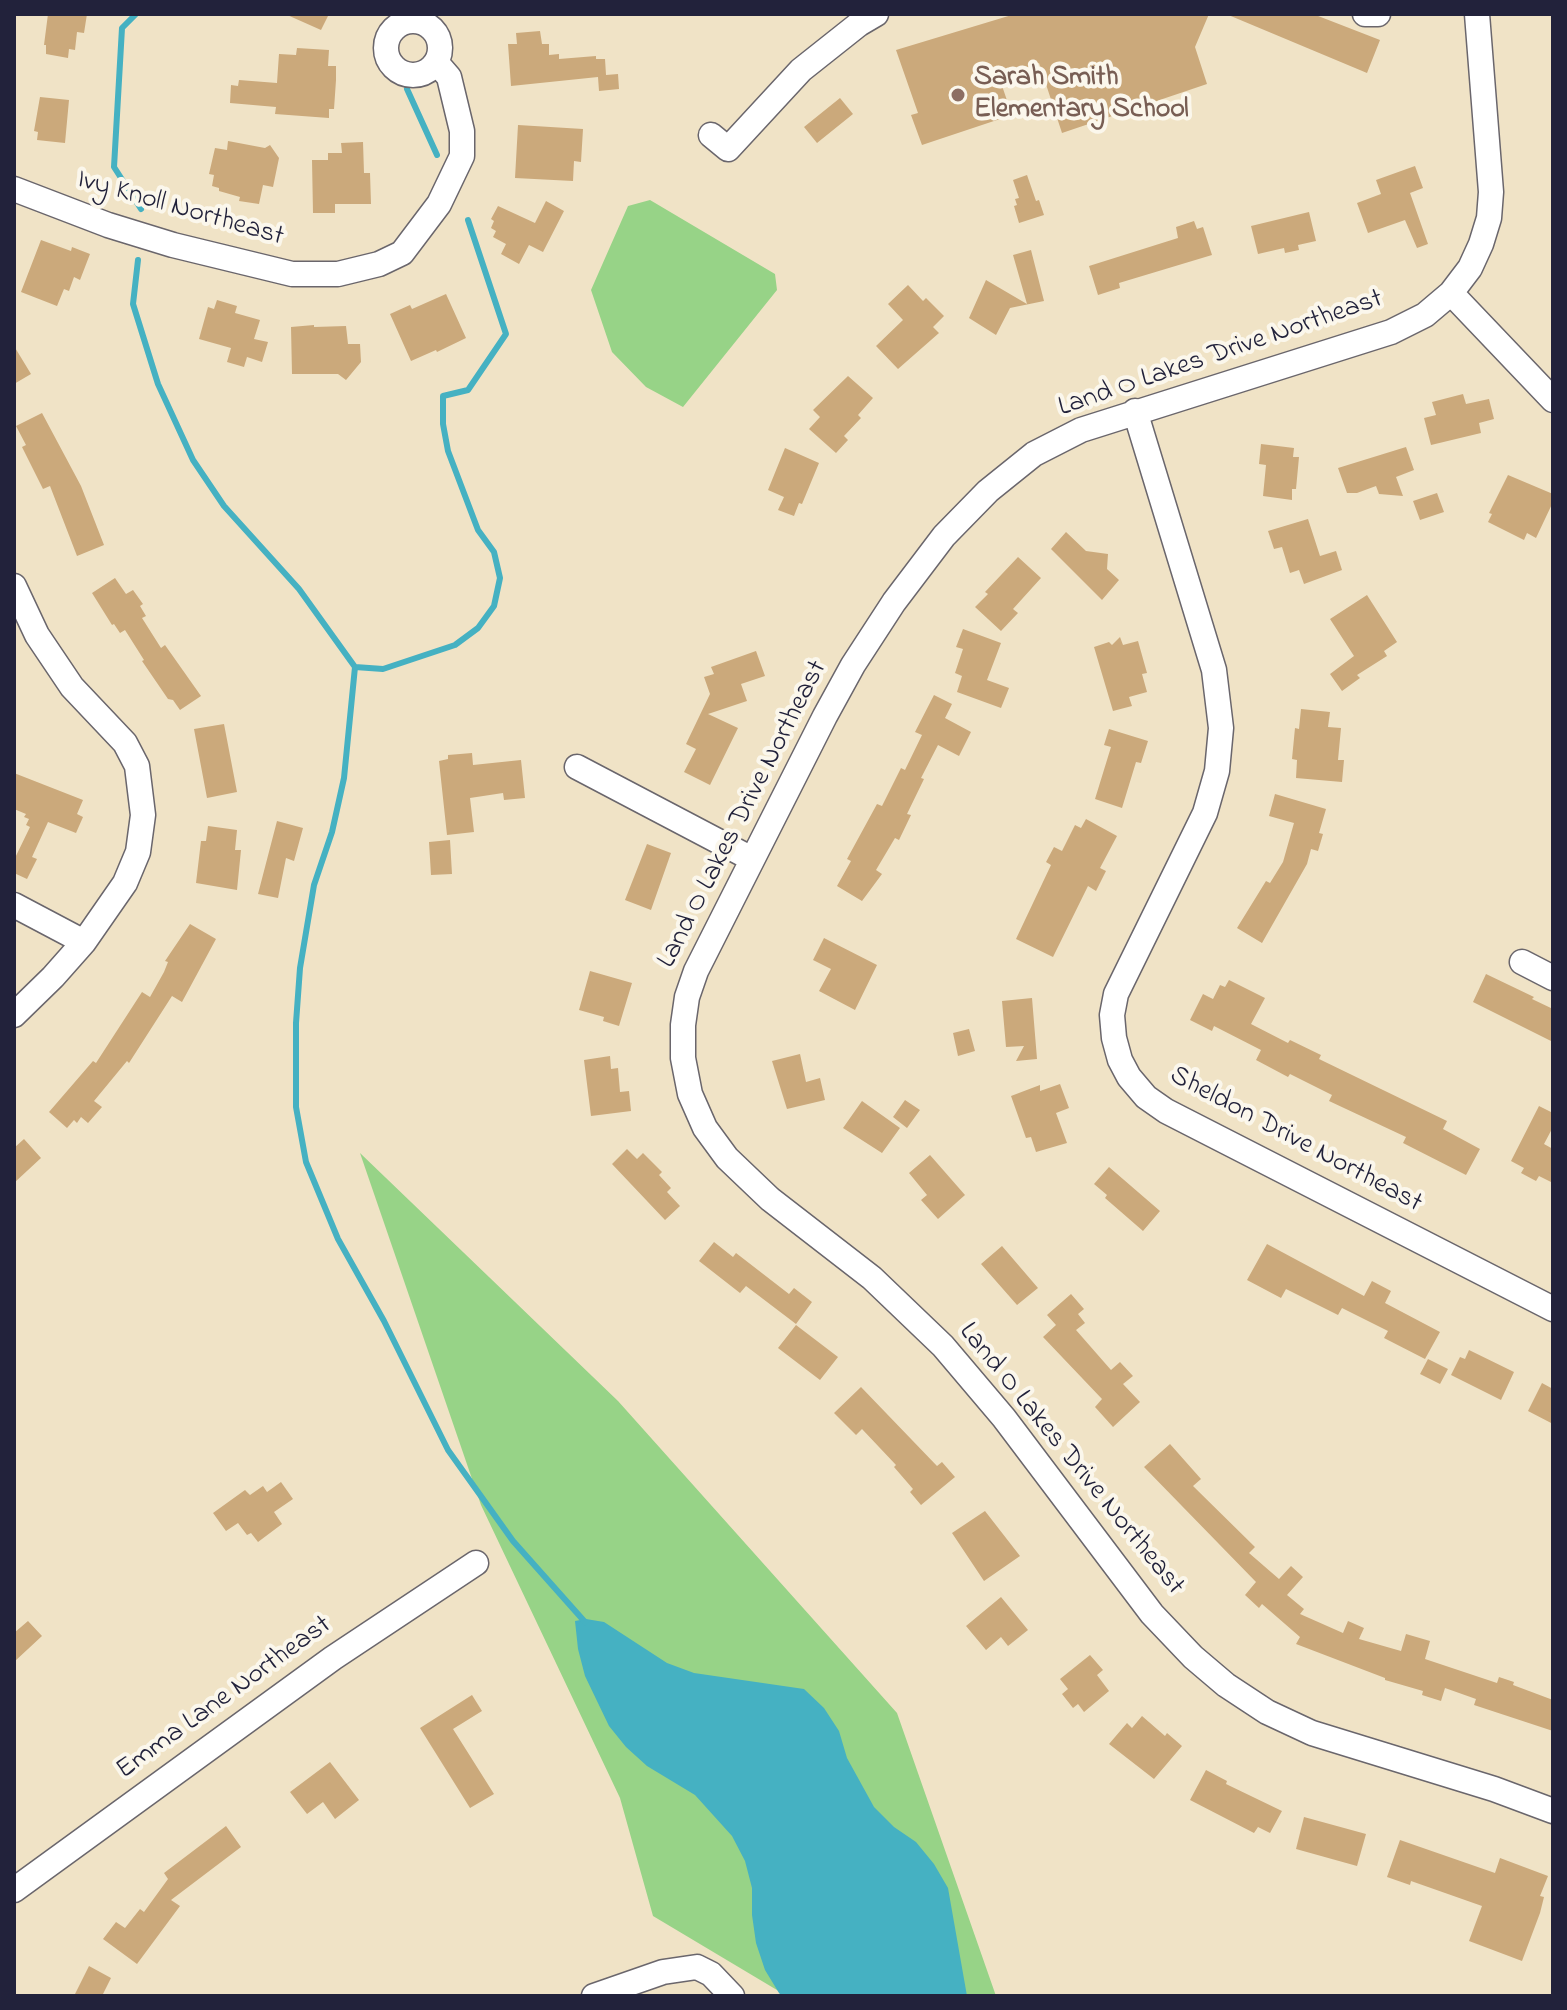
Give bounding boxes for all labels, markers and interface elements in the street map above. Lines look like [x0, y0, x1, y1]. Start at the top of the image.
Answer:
place label: Sarah Smith Elementary School [974, 62, 1189, 128]
marker: Sarah Smith Elementary School [949, 86, 967, 104]
street label: Ivy Knoll Northeast [73, 164, 287, 256]
street label: Land O Lakes Drive Northeast [1055, 284, 1387, 426]
street label: Land O Lakes Drive Northeast [652, 656, 836, 974]
street label: Sheldon Drive Northeast [1163, 1060, 1427, 1222]
street label: Land O Lakes Drive Northeast [950, 1317, 1190, 1603]
street label: Emma Lane Northeast [111, 1610, 339, 1788]

